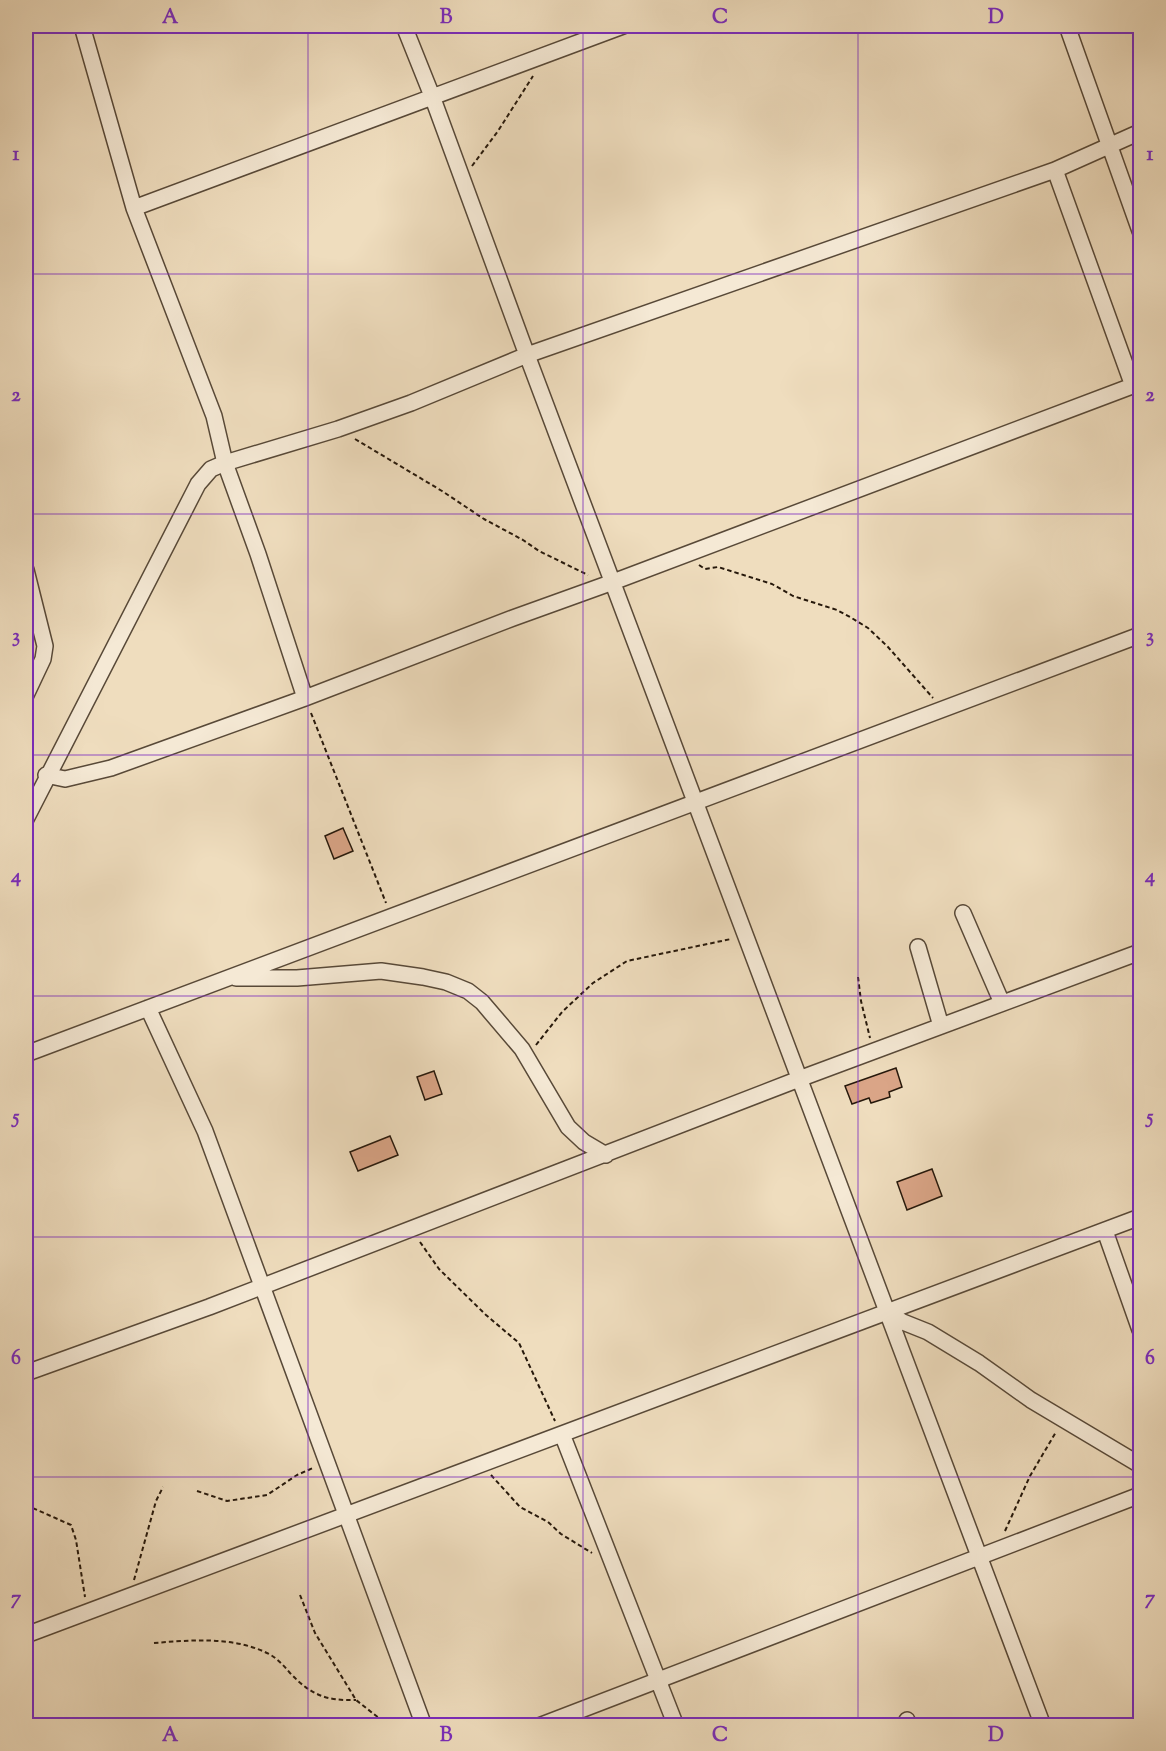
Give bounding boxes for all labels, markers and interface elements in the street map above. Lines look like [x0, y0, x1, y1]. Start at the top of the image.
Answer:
text: A [162, 4, 179, 33]
text: B [440, 4, 453, 33]
text: C [712, 4, 728, 33]
text: D [988, 4, 1004, 33]
text: 1 [13, 141, 20, 170]
text: 1 [1147, 141, 1154, 170]
text: 2 [11, 382, 21, 411]
text: 2 [1145, 382, 1155, 411]
text: 3 [12, 623, 20, 652]
text: 3 [1146, 623, 1154, 652]
text: 4 [10, 863, 21, 892]
text: 4 [1144, 863, 1155, 892]
text: 5 [11, 1104, 20, 1133]
text: 5 [1145, 1104, 1154, 1133]
text: 6 [11, 1345, 21, 1374]
text: 6 [1145, 1345, 1155, 1374]
text: 7 [11, 1585, 22, 1614]
text: 7 [1145, 1585, 1156, 1614]
text: A [162, 1722, 179, 1751]
text: B [440, 1722, 453, 1751]
text: C [712, 1722, 728, 1751]
text: D [988, 1722, 1004, 1751]

